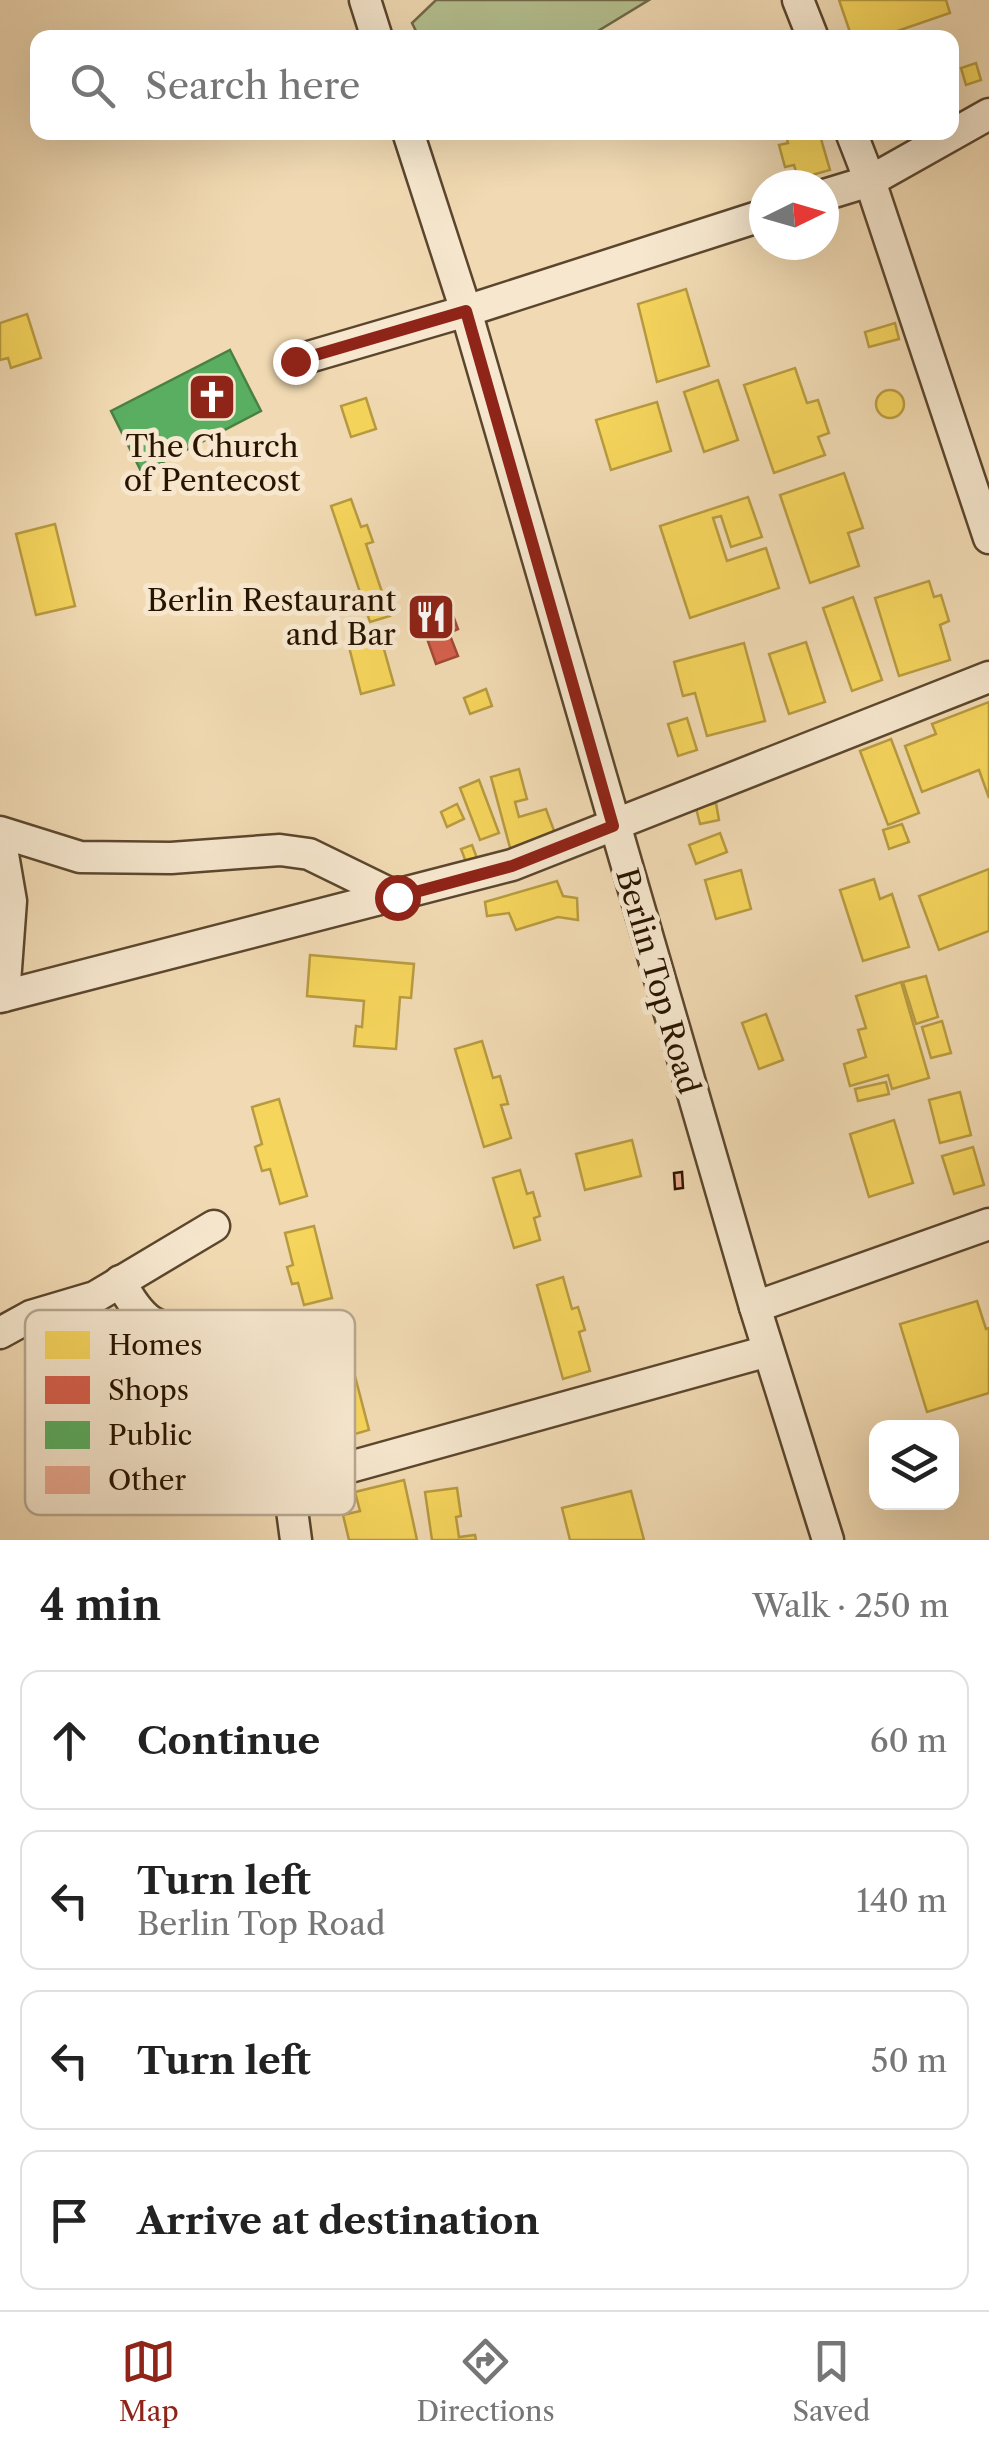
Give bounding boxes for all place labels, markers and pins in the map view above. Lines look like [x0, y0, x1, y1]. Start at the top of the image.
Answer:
church icon: The Church of Pentecost [186, 371, 238, 423]
place label: The Church of Pentecost [124, 428, 301, 499]
place label: Berlin Restaurant and Bar [147, 582, 396, 653]
restaurant icon: Berlin Restaurant and Bar [405, 591, 457, 643]

